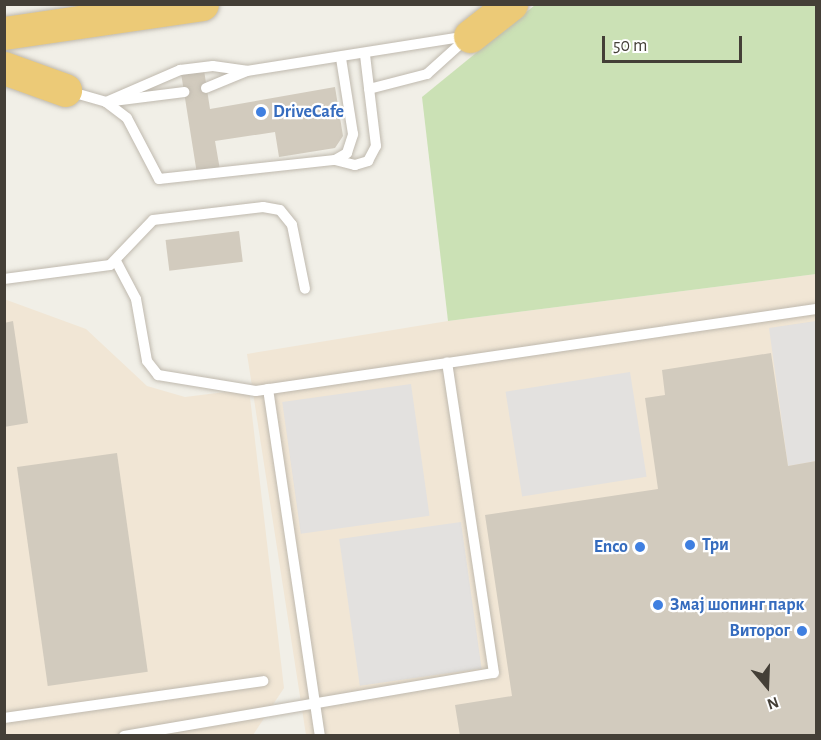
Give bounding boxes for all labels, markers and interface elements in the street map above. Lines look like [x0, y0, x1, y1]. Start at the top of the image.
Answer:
scale bar [605, 24, 744, 62]
text: 50 m [613, 37, 647, 55]
place label: DriveCafe [273, 101, 344, 123]
marker: DriveCafe [254, 105, 268, 119]
place label: Три [702, 534, 729, 556]
place label: Enco [594, 536, 628, 558]
marker: Три [683, 538, 697, 552]
marker: Enco [633, 540, 647, 554]
place label: Змај шопинг парк [670, 594, 804, 616]
marker: Змај шопинг парк [651, 598, 665, 612]
place label: Виторог [729, 620, 790, 642]
marker: Виторог [795, 624, 809, 638]
north arrow [737, 656, 797, 716]
text: N [765, 694, 781, 712]

